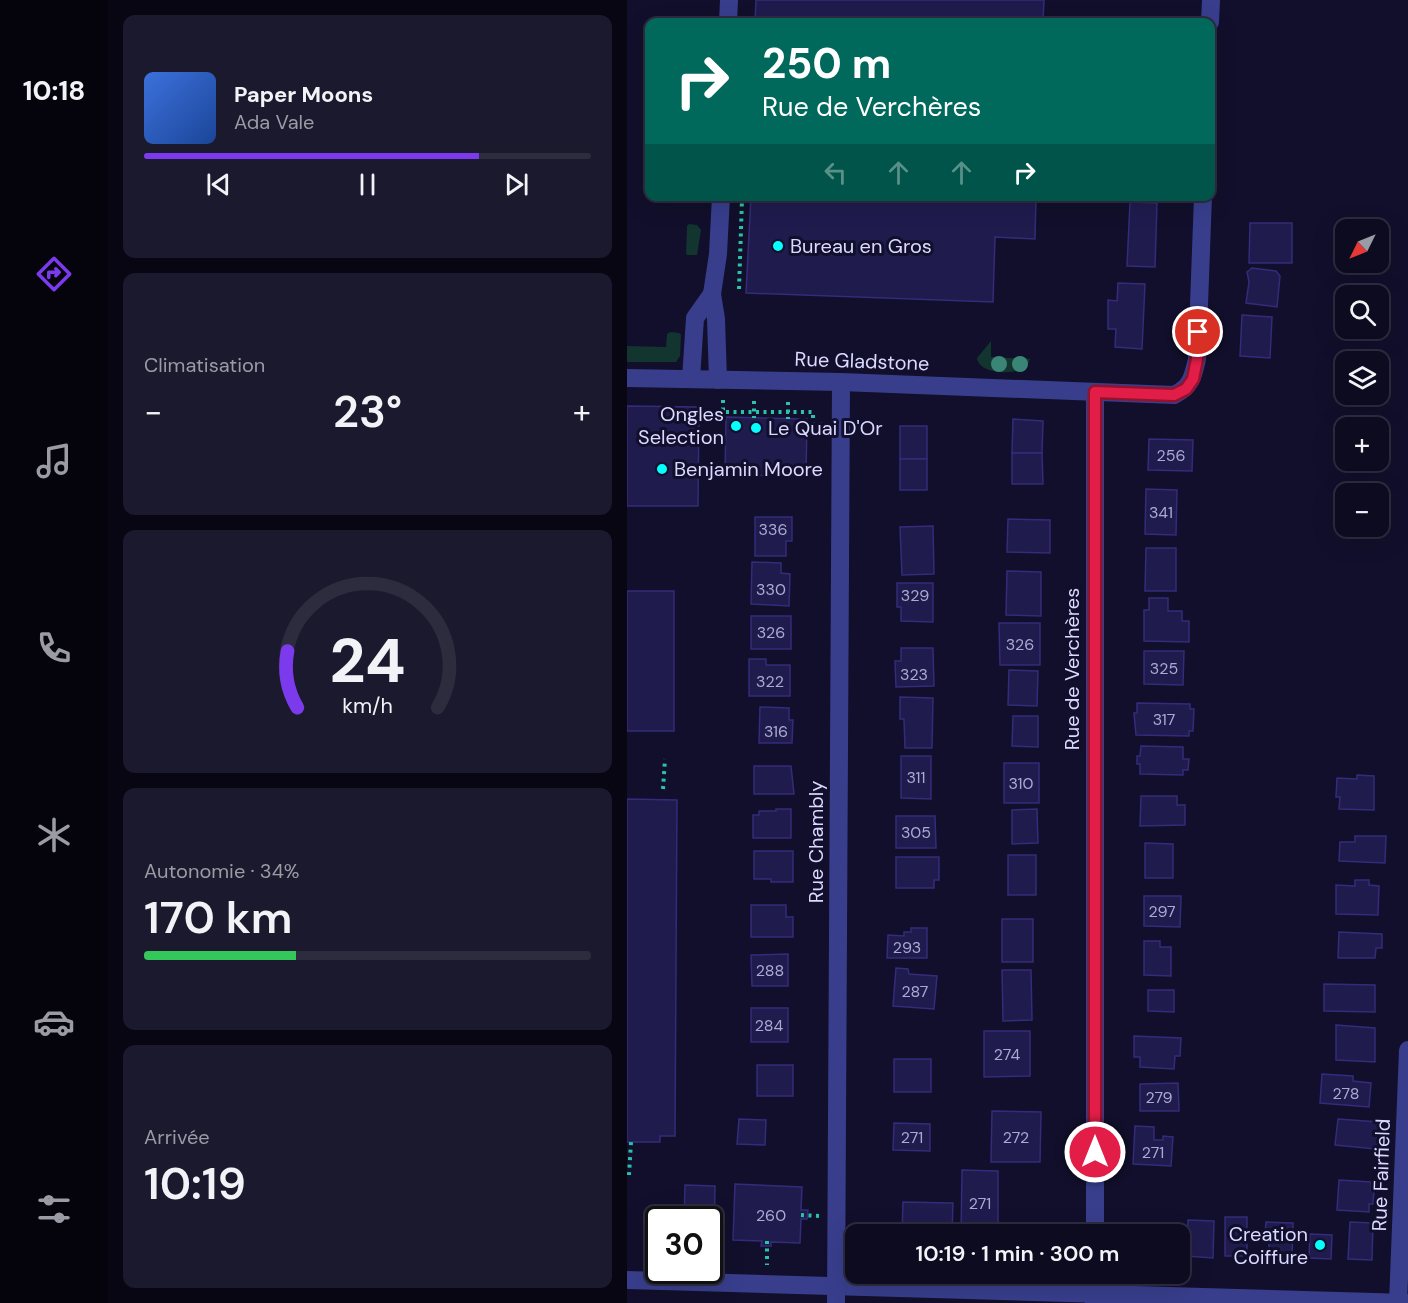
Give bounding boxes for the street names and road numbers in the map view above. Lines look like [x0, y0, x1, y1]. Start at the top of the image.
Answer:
street label: Rue Gladstone [794, 346, 930, 376]
street label: Rue de Verchères [1059, 588, 1085, 750]
street label: Rue Chambly [803, 781, 829, 903]
street label: Rue Fairfield [1366, 1118, 1396, 1232]

